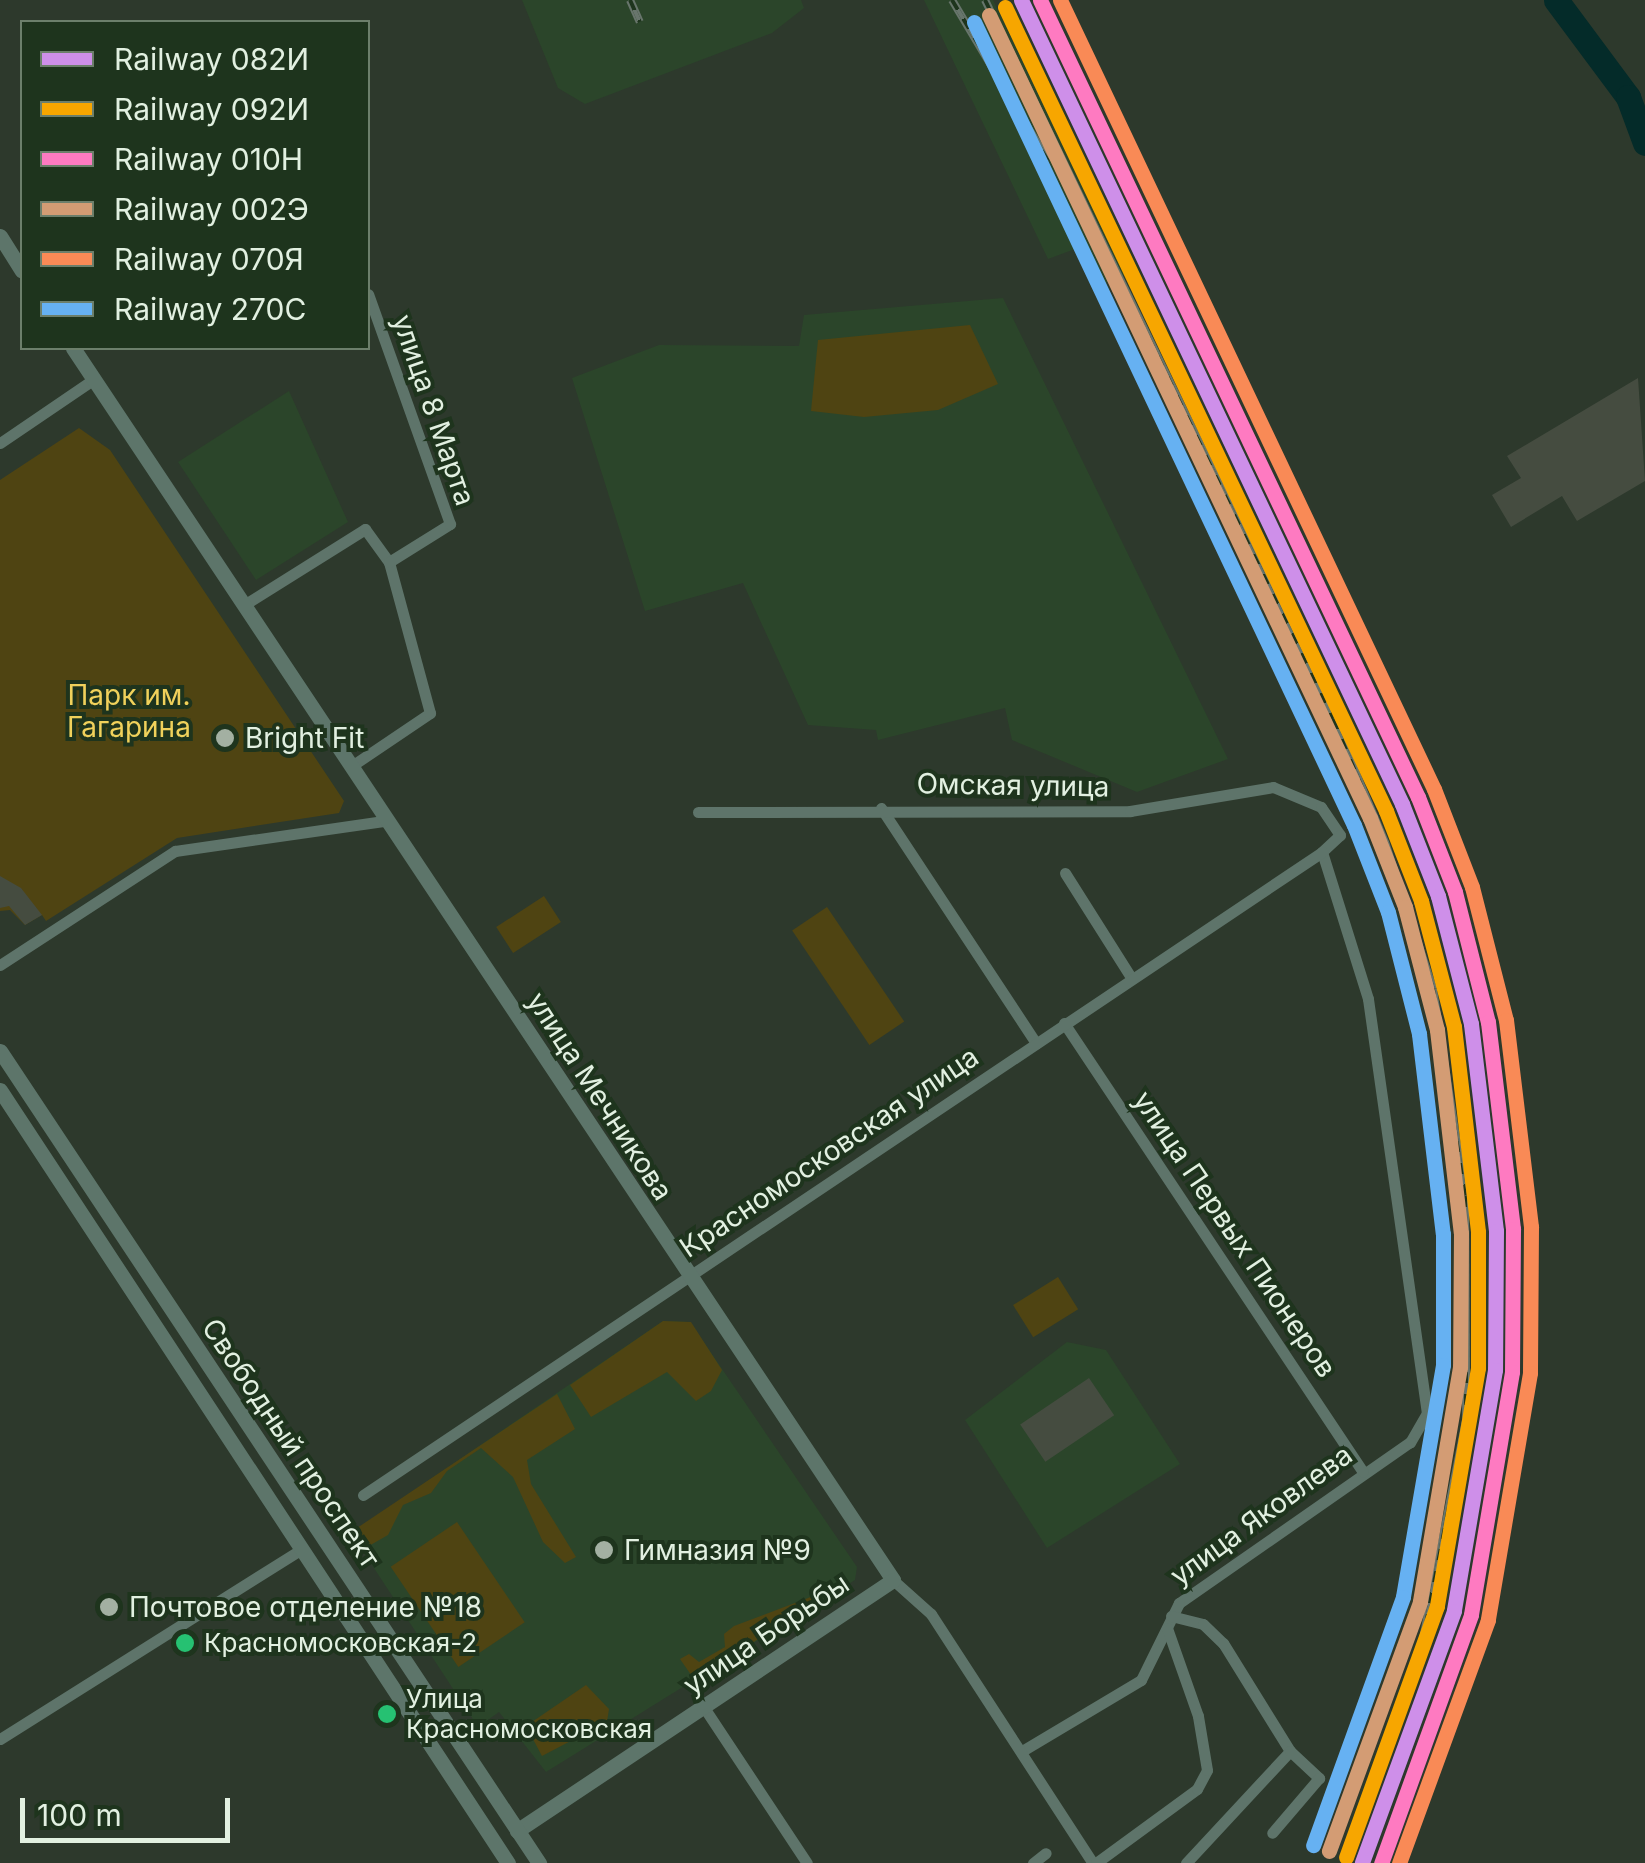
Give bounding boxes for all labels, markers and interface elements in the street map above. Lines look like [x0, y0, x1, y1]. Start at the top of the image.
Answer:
legend [20, 20, 370, 350]
text: Railway 082И [114, 41, 309, 77]
text: Railway 092И [114, 91, 309, 127]
text: Railway 010Н [114, 141, 303, 177]
text: Railway 002Э [114, 191, 309, 227]
text: Railway 070Я [114, 241, 304, 277]
text: Railway 270С [114, 291, 306, 327]
street label: улица 8 Марта [386, 310, 482, 510]
park label: Парк им. Гагарина [67, 678, 191, 744]
place label: Bright Fit [245, 721, 364, 755]
marker: Bright Fit [214, 727, 236, 749]
street label: Омская улица [916, 767, 1110, 803]
street label: улица Мечникова [520, 986, 680, 1206]
street label: Красномосковская улица [673, 1039, 985, 1265]
street label: улица Первых Пионеров [1127, 1084, 1343, 1384]
street label: Свободный проспект [195, 1312, 387, 1574]
street label: улица Яковлева [1164, 1438, 1358, 1592]
place label: Гимназия №9 [624, 1533, 811, 1567]
marker: Гимназия №9 [593, 1539, 615, 1561]
street label: улица Борьбы [677, 1566, 855, 1702]
place label: Почтовое отделение №18 [129, 1590, 482, 1624]
marker: Почтовое отделение №18 [98, 1596, 120, 1618]
place label: Красномосковская-2 [204, 1627, 477, 1659]
marker: Красномосковская-2 [175, 1633, 195, 1653]
place label: Улица Красномосковская [406, 1683, 652, 1745]
marker: Улица Красномосковская [377, 1704, 397, 1724]
scale bar [25, 1778, 235, 1840]
text: 100 m [37, 1797, 122, 1833]

